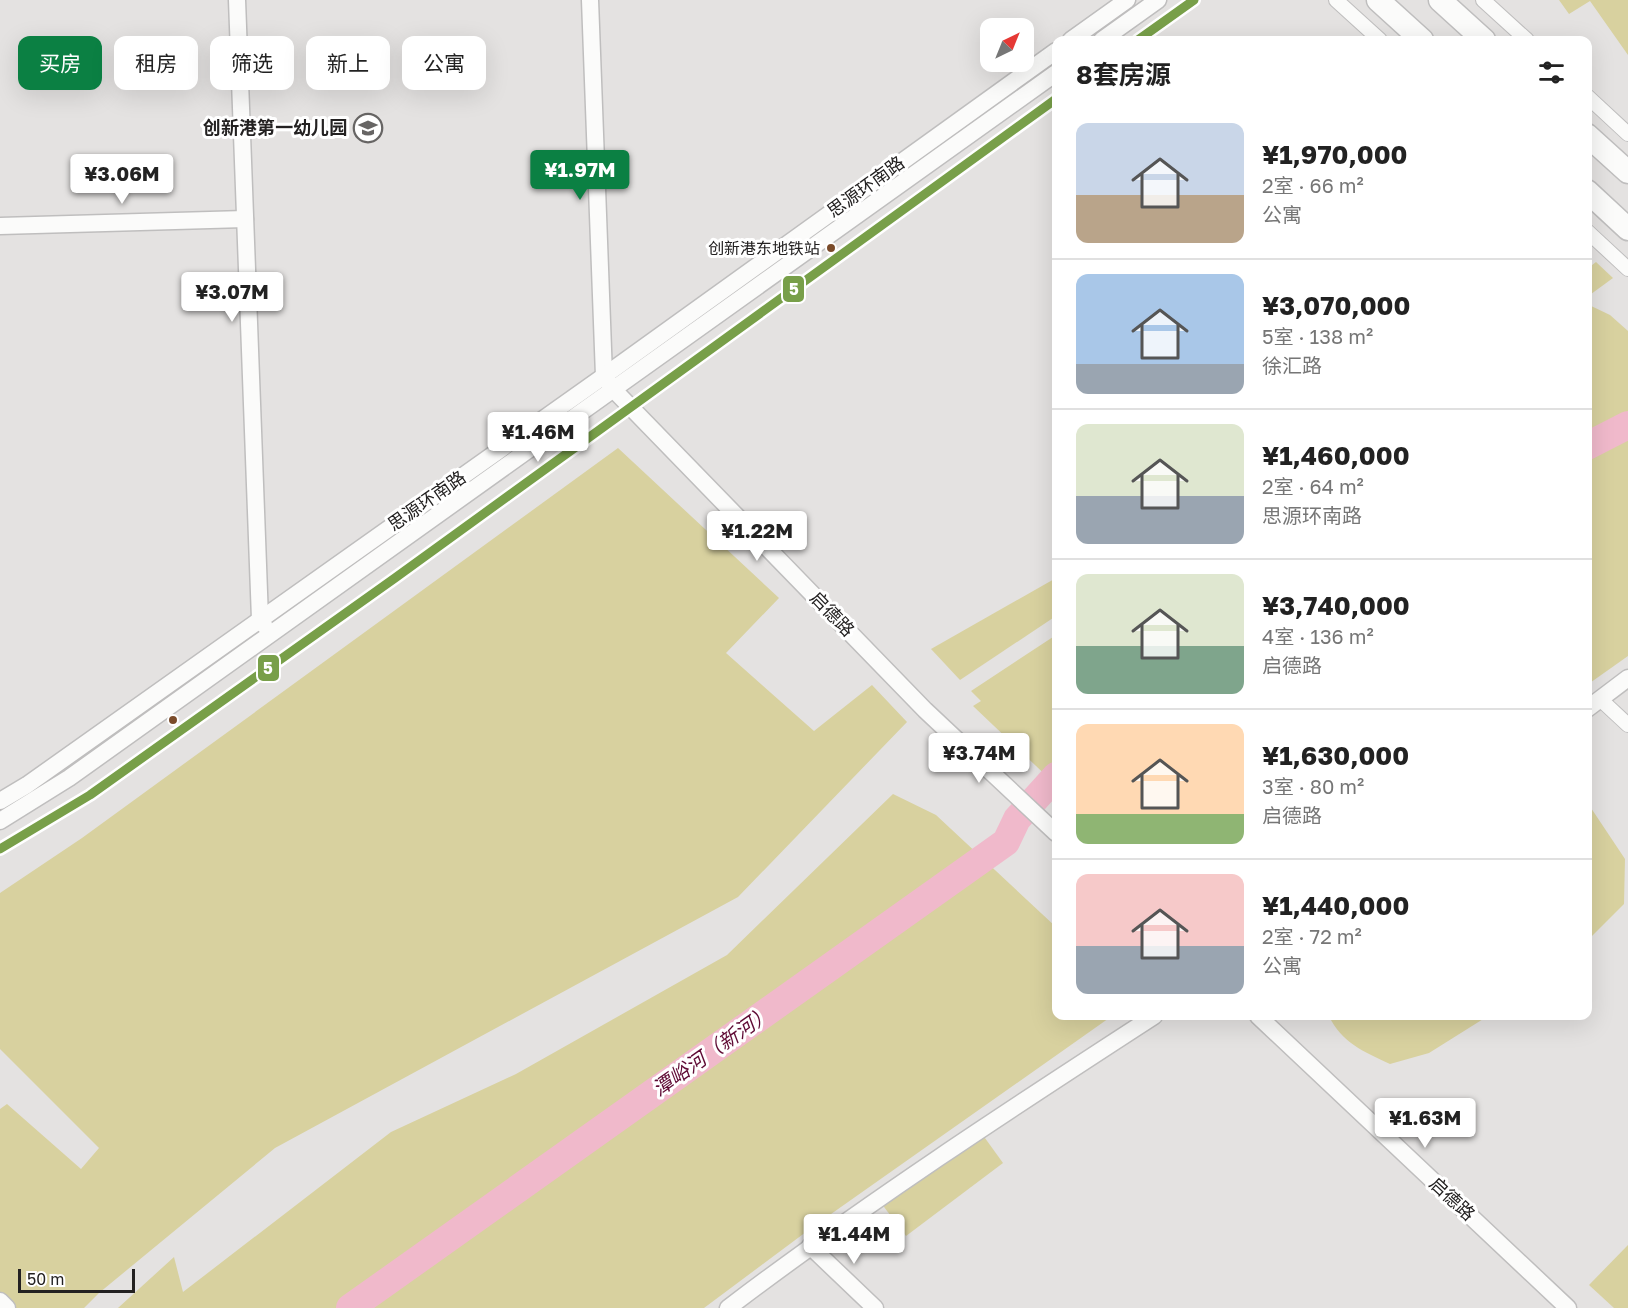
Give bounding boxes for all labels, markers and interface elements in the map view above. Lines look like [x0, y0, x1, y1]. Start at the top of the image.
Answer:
north arrow [980, 18, 1034, 72]
map controls [980, 18, 1034, 72]
chip: 买房 [18, 36, 102, 90]
chip: 租房 [114, 36, 198, 90]
chip: 筛选 [210, 36, 294, 90]
chip: 新上 [306, 36, 390, 90]
chip: 公寓 [402, 36, 486, 90]
icon: filters [1535, 56, 1568, 89]
text: 8套房源 [1076, 59, 1171, 90]
school or university icon: 创新港第一幼儿园 [352, 112, 384, 144]
place label: 创新港第一幼儿园 [203, 116, 347, 138]
text: ¥1,970,000 [1262, 139, 1407, 170]
icon: home [1124, 147, 1196, 219]
pin: ¥1.97M [531, 150, 629, 201]
street label: 思源环南路 [823, 151, 908, 222]
pin: ¥3.06M [73, 154, 171, 205]
text: ¥1.97M [544, 157, 616, 181]
text: ¥3.06M [84, 161, 160, 185]
text: 2室 · 66 m² [1262, 173, 1364, 197]
text: 公寓 [1262, 202, 1302, 226]
place label: 创新港东地铁站 [708, 238, 820, 258]
marker: 创新港东地铁站 [825, 242, 837, 254]
pin: ¥3.07M [183, 272, 281, 323]
line badge: 5 [782, 275, 805, 303]
text: ¥3.07M [195, 279, 269, 303]
text: 5 [789, 279, 799, 299]
text: ¥3,070,000 [1262, 290, 1410, 321]
icon: home [1124, 298, 1196, 370]
text: 5室 · 138 m² [1262, 324, 1373, 348]
text: 徐汇路 [1262, 353, 1322, 377]
pin: ¥1.46M [489, 412, 587, 463]
text: ¥1.46M [502, 419, 574, 443]
text: ¥1,460,000 [1262, 440, 1410, 471]
icon: home [1124, 448, 1196, 520]
street label: 思源环南路 [383, 465, 470, 535]
text: 2室 · 64 m² [1262, 474, 1364, 498]
text: 思源环南路 [1262, 503, 1362, 527]
pin: ¥1.22M [708, 511, 806, 562]
text: ¥1.22M [721, 518, 793, 542]
street label: 启德路 [806, 586, 859, 640]
text: ¥3,740,000 [1262, 590, 1410, 621]
icon: home [1124, 598, 1196, 670]
text: 4室 · 136 m² [1262, 624, 1374, 648]
text: 启德路 [1262, 653, 1322, 677]
line badge: 5 [257, 654, 280, 682]
text: 5 [263, 658, 273, 678]
unlabelled marker [167, 714, 179, 726]
pin: ¥3.74M [930, 733, 1028, 784]
text: ¥3.74M [943, 740, 1016, 764]
text: ¥1,630,000 [1262, 740, 1409, 771]
icon: home [1124, 748, 1196, 820]
text: 3室 · 80 m² [1262, 774, 1364, 798]
text: 启德路 [1262, 803, 1322, 827]
text: ¥1,440,000 [1262, 890, 1409, 921]
icon: home [1124, 898, 1196, 970]
text: 2室 · 72 m² [1262, 924, 1362, 948]
text: 公寓 [1262, 953, 1302, 977]
water label: 潭峪河（新河） [647, 1000, 776, 1100]
pin: ¥1.63M [1376, 1098, 1474, 1149]
text: ¥1.63M [1389, 1105, 1461, 1129]
street label: 启德路 [1425, 1172, 1480, 1225]
pin: ¥1.44M [805, 1214, 903, 1265]
text: ¥1.44M [818, 1221, 890, 1245]
scale bar [18, 1266, 135, 1294]
text: 50 m [27, 1269, 64, 1289]

